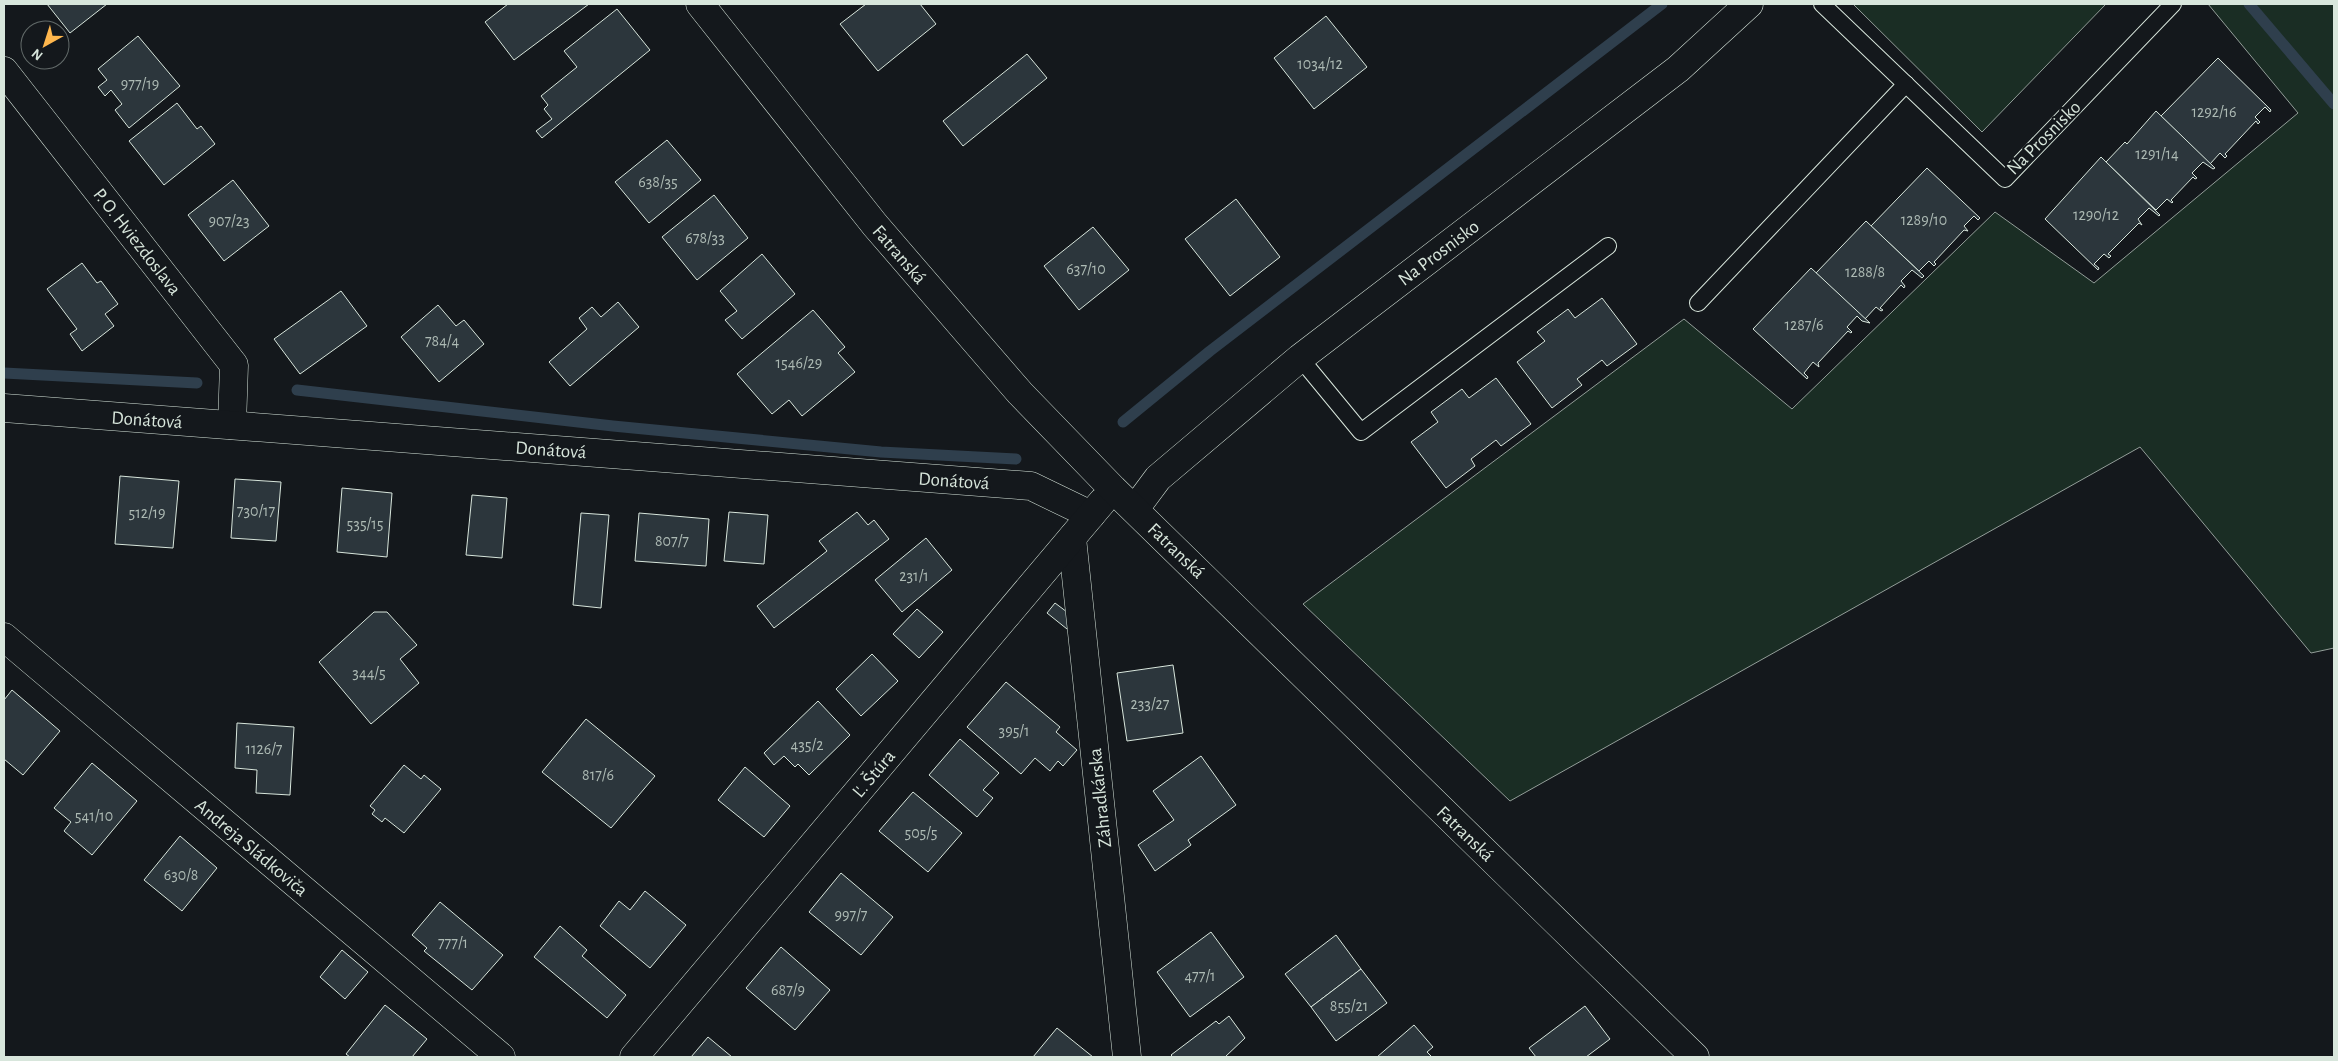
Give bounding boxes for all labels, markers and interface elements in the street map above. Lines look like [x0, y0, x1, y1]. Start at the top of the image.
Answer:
north arrow [20, 20, 70, 70]
text: N [29, 46, 46, 63]
house number: 1034/12 [1297, 56, 1343, 72]
house number: 977/19 [121, 76, 159, 92]
street label: Na Prosnisko [2003, 97, 2085, 179]
house number: 1292/16 [2191, 104, 2237, 120]
house number: 1291/14 [2135, 146, 2179, 162]
house number: 638/35 [638, 174, 678, 190]
street label: P. O. Hviezdoslava [89, 185, 184, 299]
house number: 1290/12 [2073, 207, 2119, 223]
house number: 1289/10 [1901, 212, 1947, 228]
house number: 907/23 [208, 213, 250, 229]
street label: Na Prosnisko [1395, 217, 1483, 290]
street label: Fatranská [868, 222, 929, 288]
house number: 678/33 [685, 230, 725, 246]
house number: 637/10 [1066, 261, 1106, 277]
house number: 1288/8 [1845, 264, 1885, 280]
house number: 1287/6 [1784, 317, 1824, 333]
house number: 784/4 [425, 333, 459, 349]
house number: 1546/29 [776, 355, 822, 371]
street label: Donátová [111, 409, 183, 432]
street label: Donátová [515, 439, 587, 462]
street label: Donátová [918, 470, 990, 493]
house number: 730/17 [237, 503, 276, 519]
house number: 512/19 [128, 505, 166, 521]
house number: 535/15 [347, 516, 383, 532]
street label: Fatranská [1144, 520, 1208, 583]
house number: 807/7 [655, 533, 689, 549]
house number: 231/1 [899, 568, 929, 584]
house number: 344/5 [352, 665, 386, 681]
house number: 233/27 [1130, 696, 1170, 712]
house number: 395/1 [999, 723, 1029, 739]
house number: 435/2 [791, 737, 823, 753]
house number: 1126/7 [245, 741, 283, 757]
street label: Ľ. Štúra [848, 745, 899, 801]
street label: Záhradkárska [1086, 747, 1115, 849]
house number: 817/6 [582, 767, 614, 783]
street label: Andreja Sládkoviča [191, 796, 311, 901]
street label: Fatranská [1433, 803, 1497, 866]
house number: 541/10 [75, 808, 113, 824]
house number: 505/5 [904, 825, 938, 841]
house number: 630/8 [164, 867, 198, 883]
house number: 997/7 [835, 907, 868, 923]
house number: 777/1 [438, 935, 468, 951]
house number: 477/1 [1184, 968, 1216, 984]
house number: 687/9 [771, 982, 805, 998]
house number: 855/21 [1330, 998, 1368, 1014]

